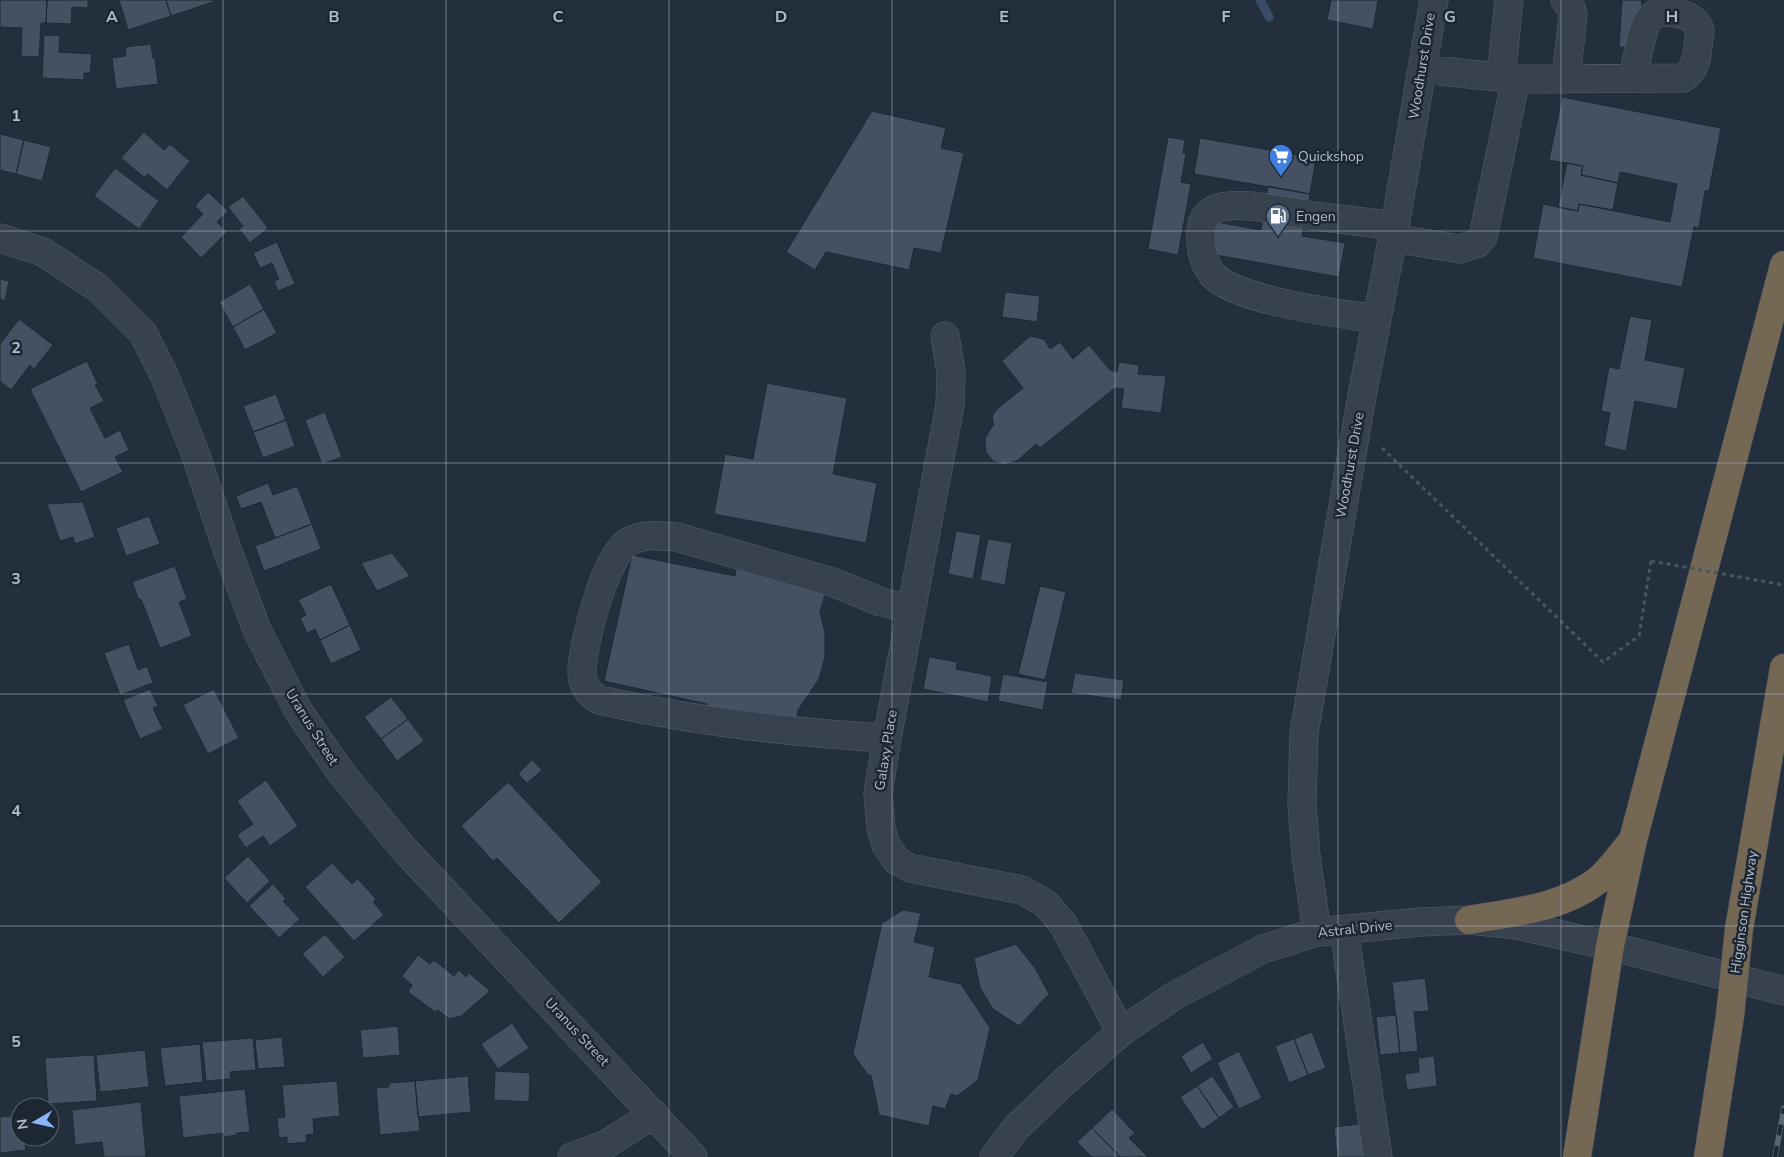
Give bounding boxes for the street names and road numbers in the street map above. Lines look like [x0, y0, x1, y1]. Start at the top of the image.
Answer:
street label: Woodhurst Drive [1404, 11, 1440, 121]
street label: Woodhurst Drive [1331, 410, 1369, 520]
street label: Uranus Street [281, 685, 343, 769]
street label: Galaxy Place [870, 708, 902, 792]
street label: Higginson Highway [1726, 849, 1762, 975]
street label: Astral Drive [1317, 916, 1393, 942]
street label: Uranus Street [540, 994, 614, 1070]

